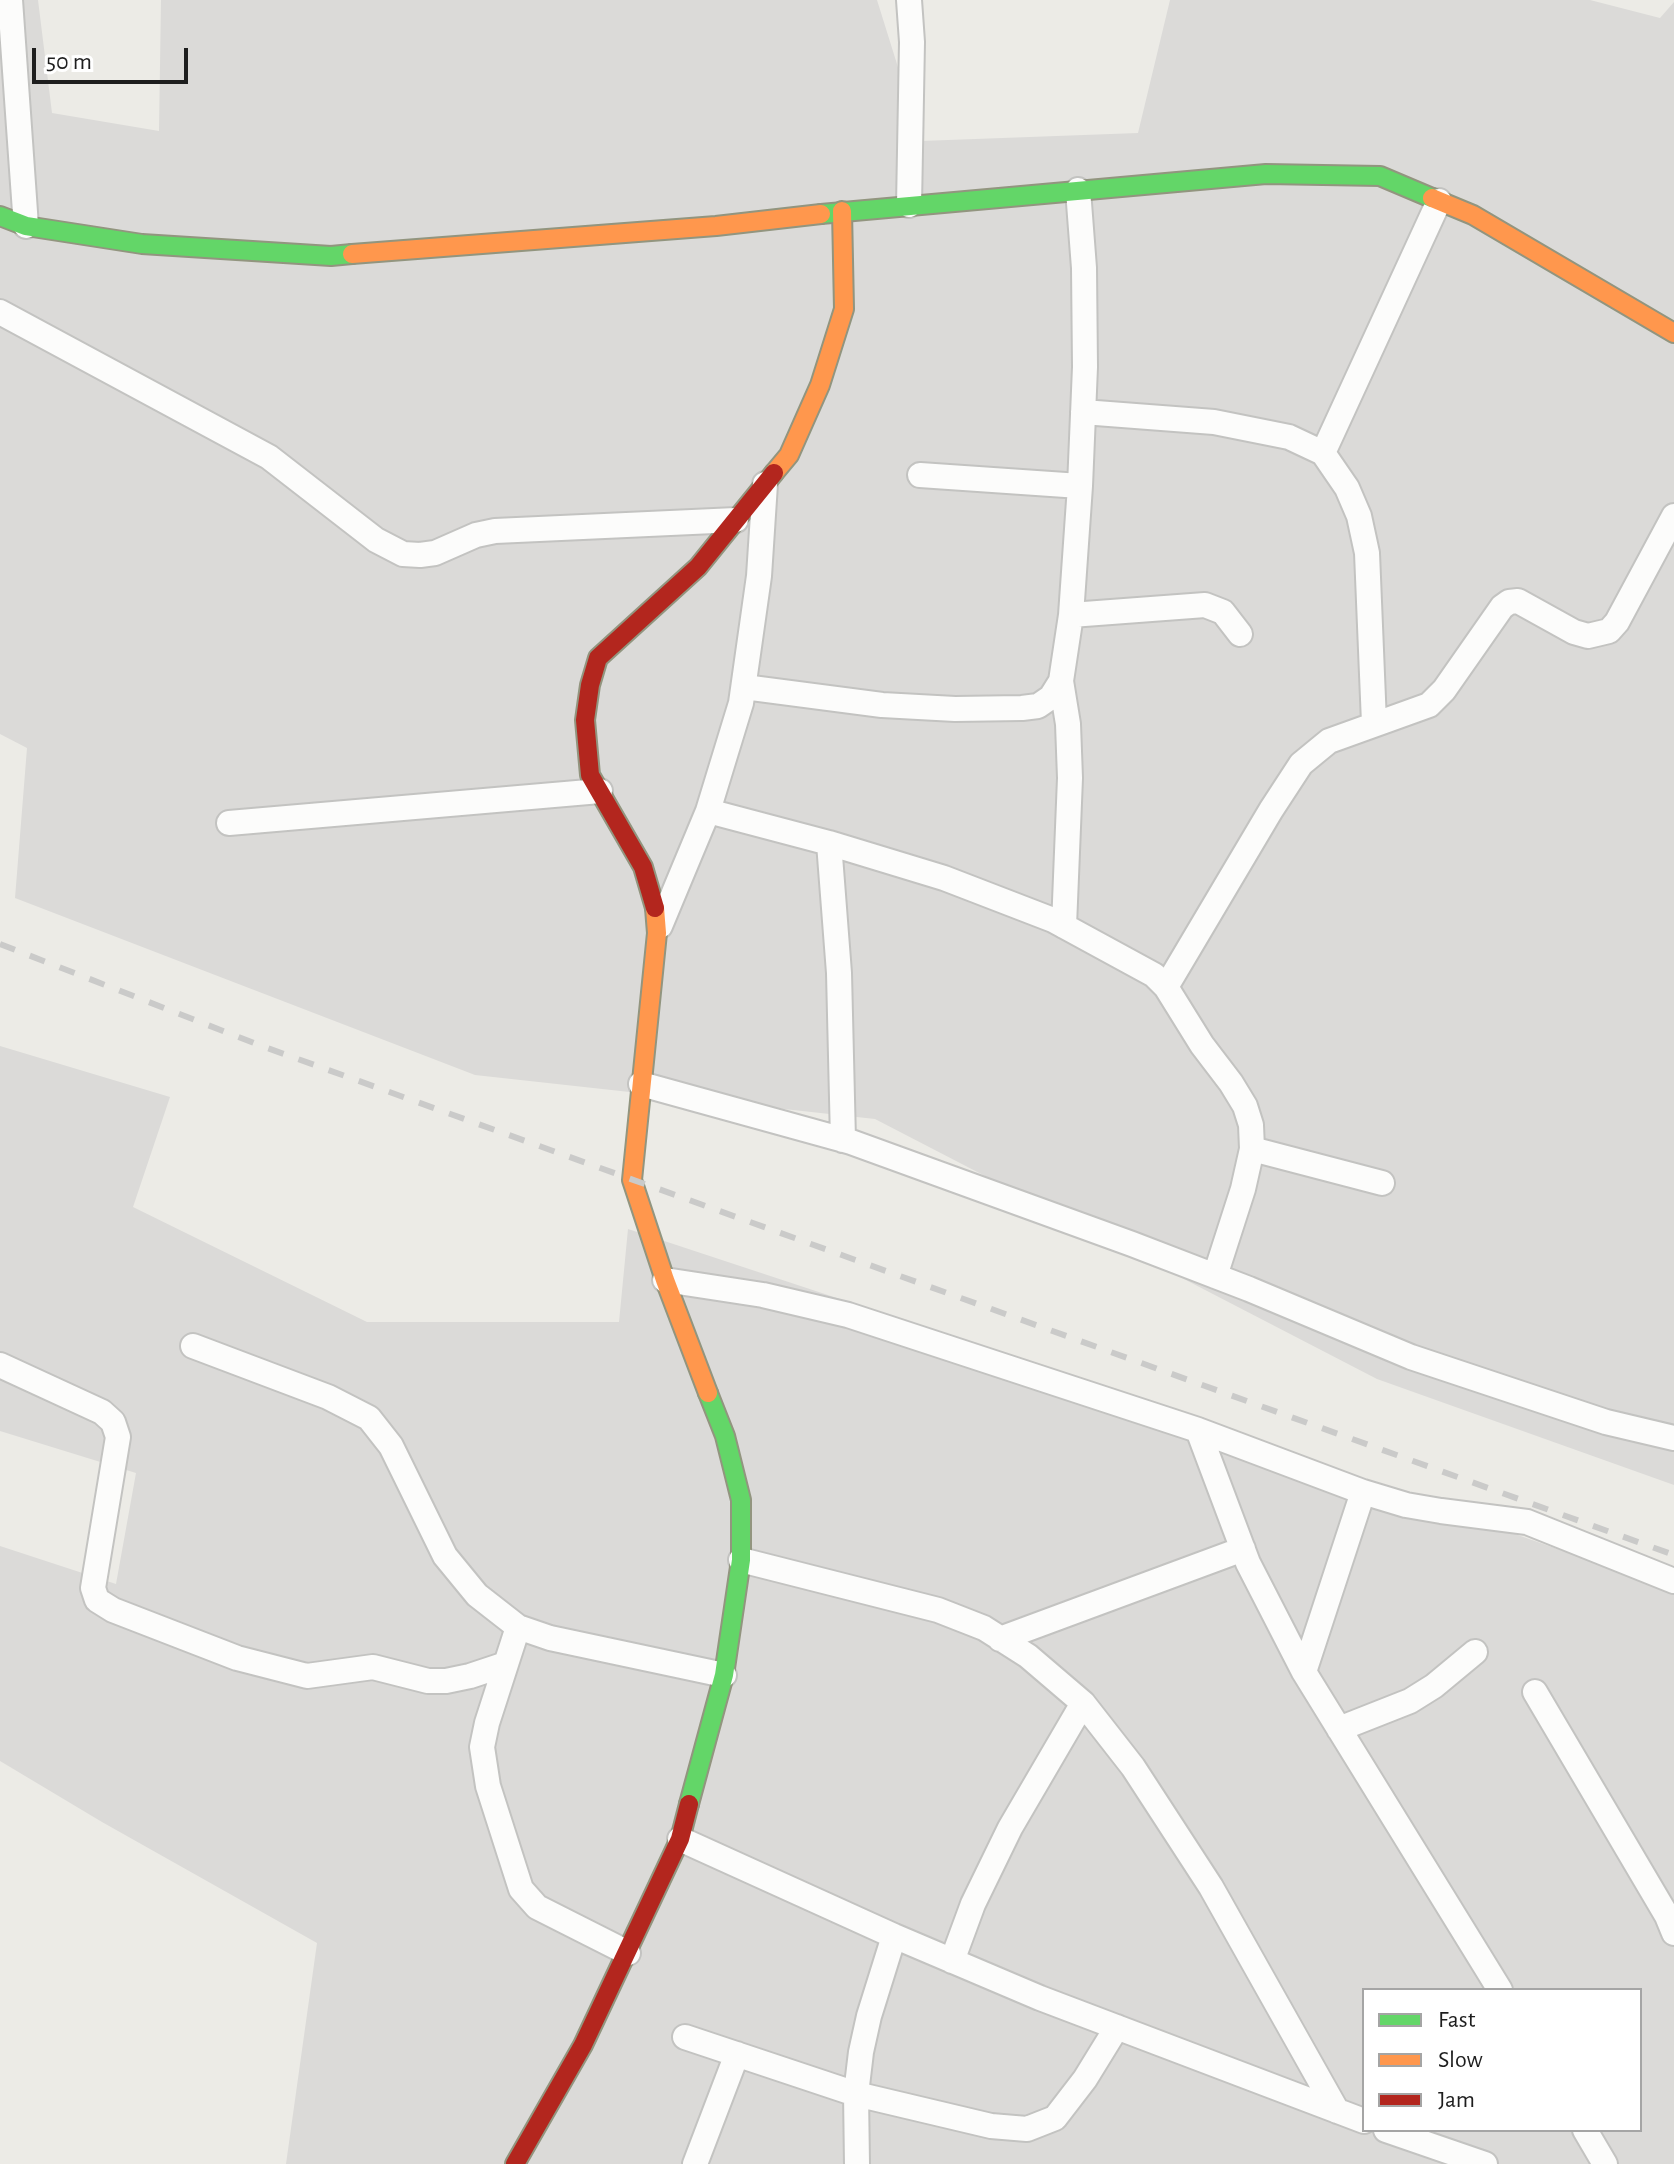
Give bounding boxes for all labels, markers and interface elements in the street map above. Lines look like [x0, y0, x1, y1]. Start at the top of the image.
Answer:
scale bar [36, 32, 192, 82]
text: 50 m [46, 50, 92, 74]
legend [1362, 1988, 1642, 2132]
text: Fast [1438, 2008, 1475, 2032]
text: Slow [1438, 2048, 1483, 2072]
text: Jam [1438, 2088, 1475, 2112]

